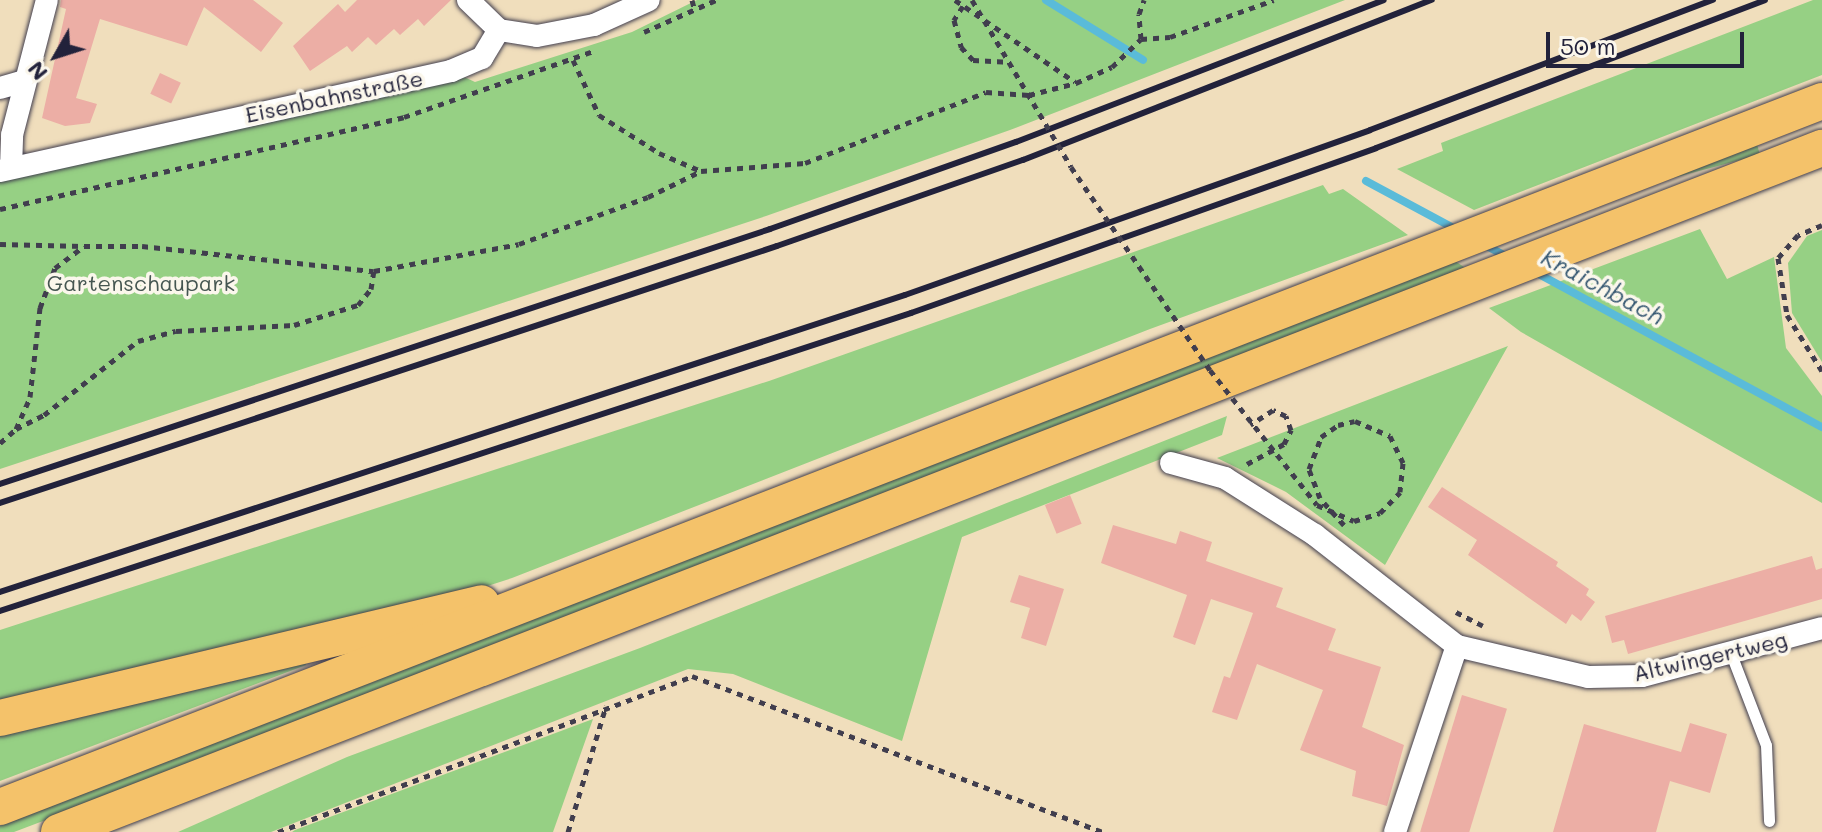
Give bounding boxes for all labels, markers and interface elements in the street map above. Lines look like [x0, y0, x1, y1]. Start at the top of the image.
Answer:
north arrow [16, 16, 96, 96]
scale bar [1550, 16, 1748, 66]
text: 50 m [1560, 30, 1616, 61]
text: N [20, 56, 53, 87]
street label: Eisenbahnstraße [243, 64, 425, 128]
water label: Kraichbach [1537, 242, 1669, 330]
park label: Gartenschaupark [47, 270, 235, 296]
street label: Altwingertweg [1631, 625, 1789, 687]

